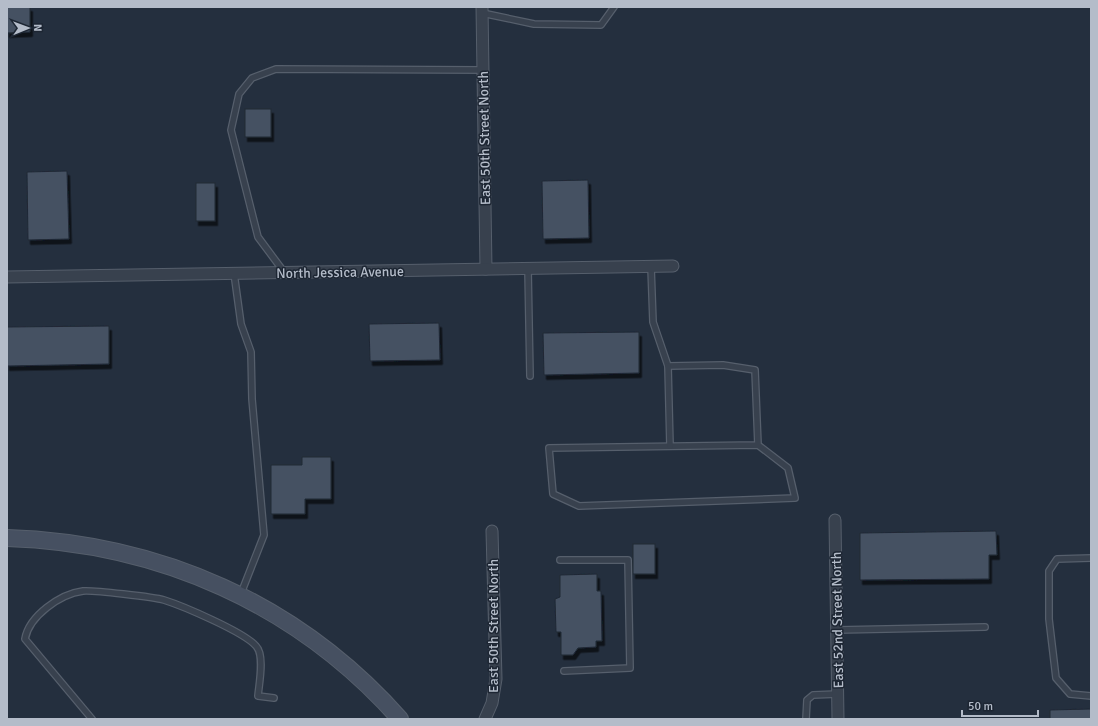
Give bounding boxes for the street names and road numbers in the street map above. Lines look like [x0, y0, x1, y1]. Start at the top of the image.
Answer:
street label: East 50th Street North [475, 71, 494, 205]
street label: North Jessica Avenue [276, 263, 404, 282]
street label: East 52nd Street North [828, 552, 847, 688]
street label: East 50th Street North [485, 559, 502, 693]

